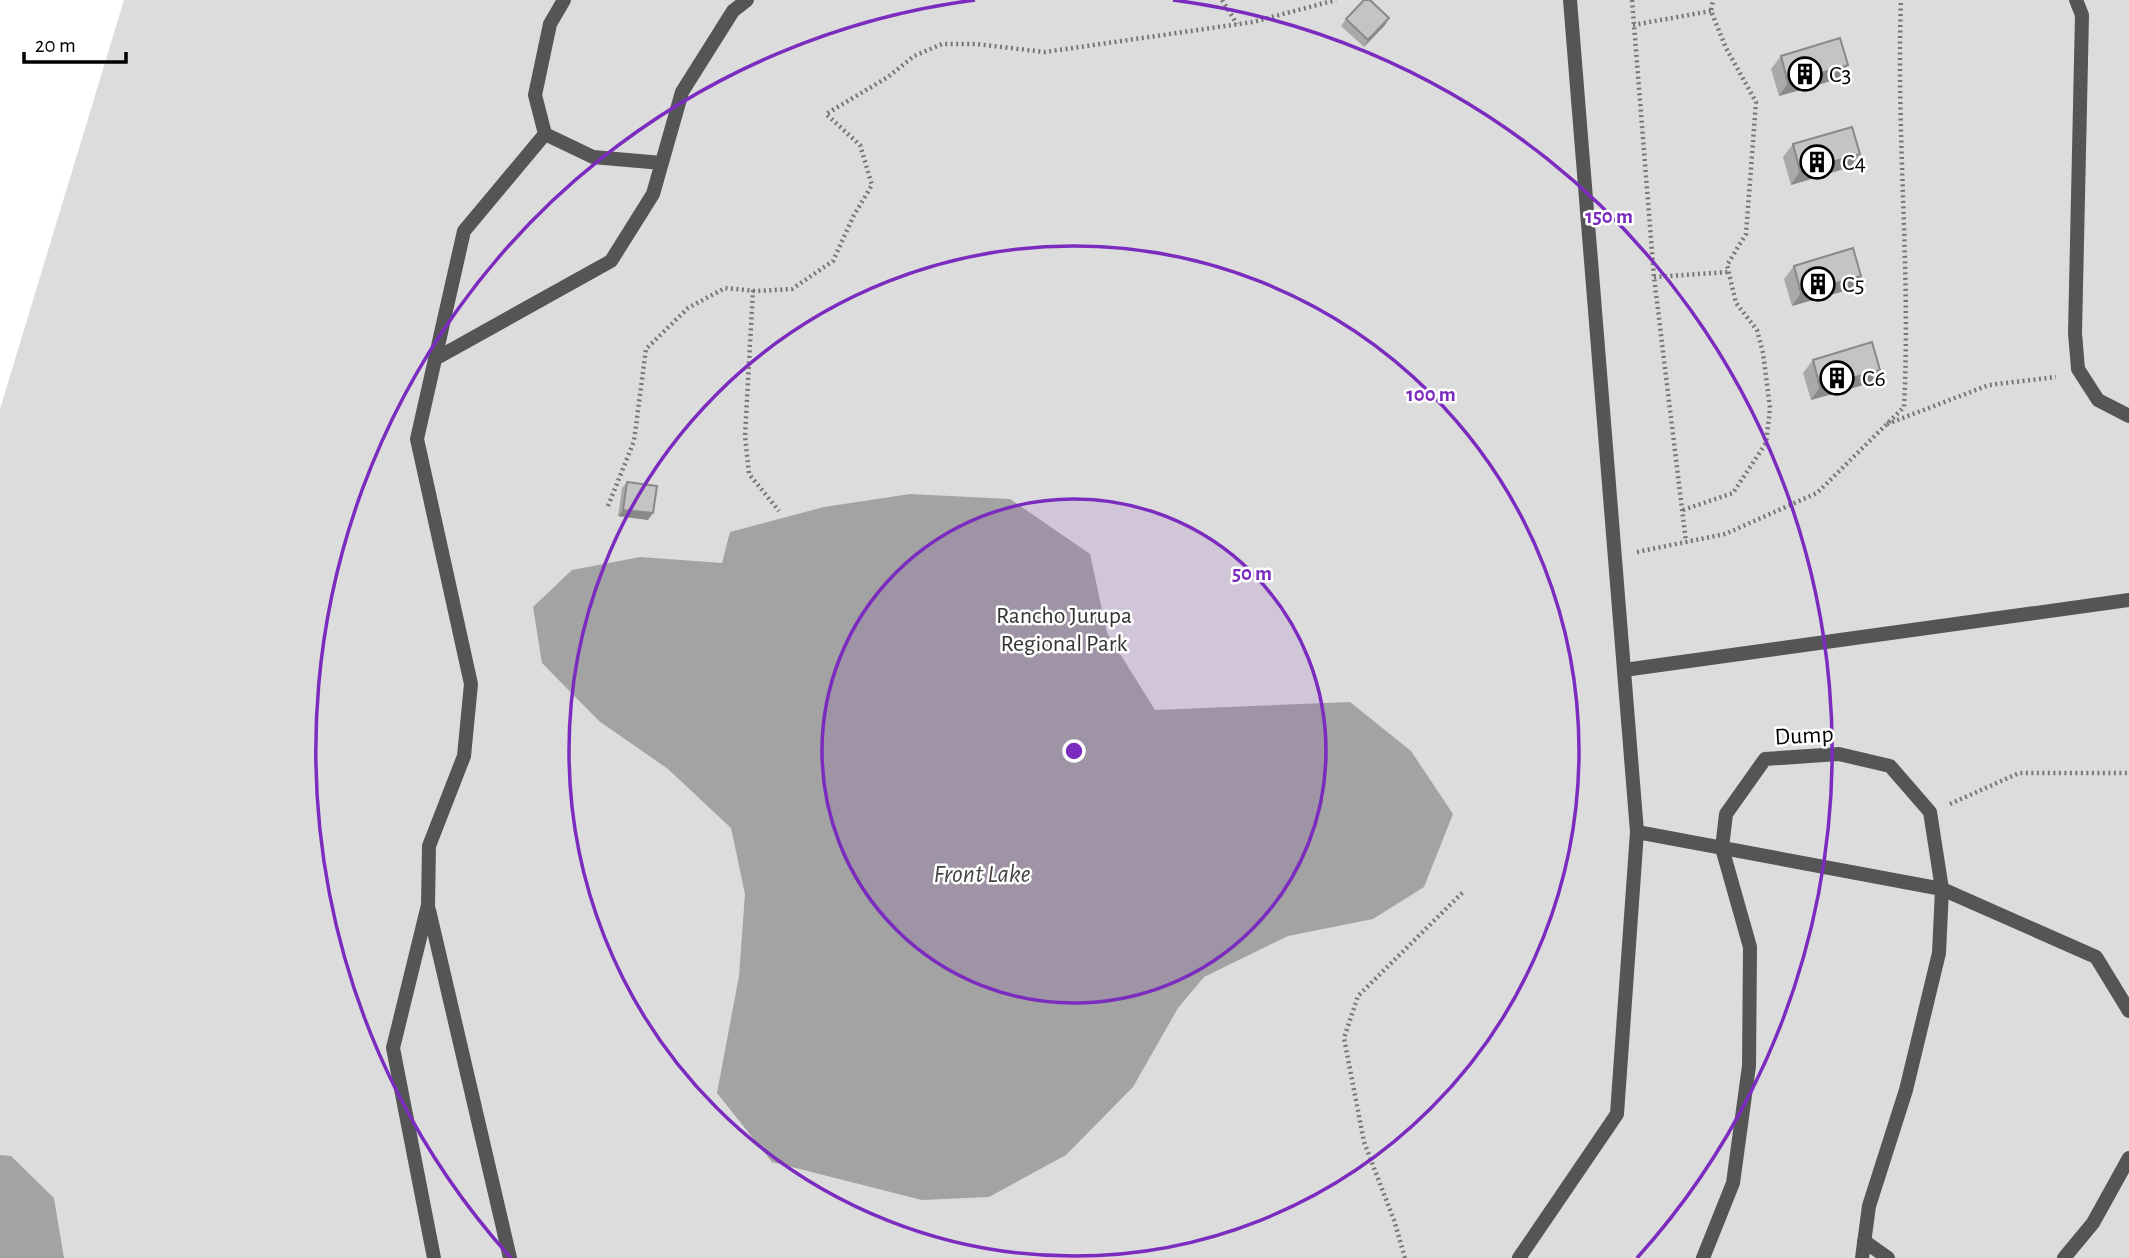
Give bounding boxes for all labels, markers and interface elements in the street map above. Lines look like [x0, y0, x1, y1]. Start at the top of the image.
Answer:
scale bar [24, 21, 126, 65]
text: 20 m [35, 35, 76, 56]
building icon: C3 [1786, 55, 1824, 93]
place label: C3 [1829, 63, 1851, 87]
building icon: C4 [1798, 143, 1836, 181]
place label: C4 [1842, 151, 1866, 175]
text: 150 m [1585, 206, 1633, 227]
building icon: C5 [1799, 265, 1837, 303]
place label: C5 [1842, 273, 1865, 297]
building icon: C6 [1818, 359, 1856, 397]
place label: C6 [1862, 367, 1886, 391]
text: 100 m [1406, 384, 1456, 405]
text: 50 m [1232, 563, 1272, 584]
park label: Rancho Jurupa Regional Park [996, 604, 1132, 656]
street label: Dump [1774, 722, 1834, 750]
centre of rings [1062, 739, 1086, 763]
water label: Front Lake [934, 861, 1031, 887]

